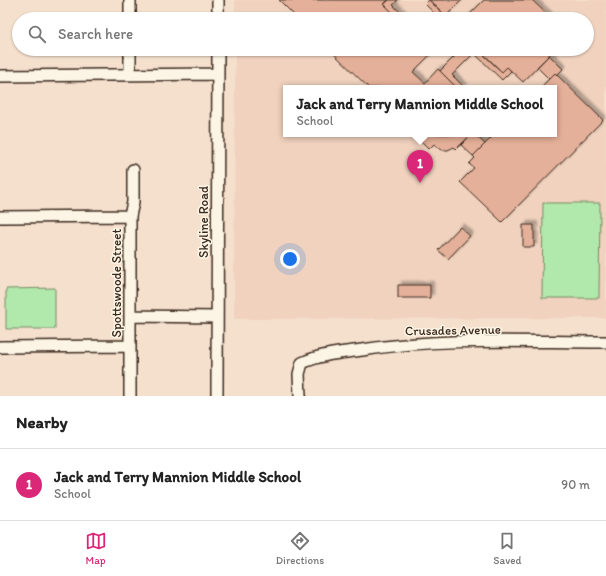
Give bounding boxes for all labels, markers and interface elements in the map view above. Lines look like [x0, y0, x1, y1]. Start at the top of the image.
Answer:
search box [12, 12, 594, 56]
icon: search [26, 23, 48, 45]
text: Search here [58, 25, 133, 43]
popup [283, 85, 557, 137]
text: Jack and Terry Mannion Middle School [296, 95, 544, 113]
text: School [296, 113, 333, 128]
pin: 1 [407, 150, 433, 183]
street label: Skyline Road [196, 186, 211, 258]
street label: Spottswoode Street [109, 228, 124, 337]
your location [280, 249, 300, 269]
street label: Crusades Avenue [405, 322, 501, 338]
text: Nearby [16, 412, 68, 432]
text: Jack and Terry Mannion Middle School [54, 468, 301, 486]
text: 1 [26, 477, 32, 492]
text: 90 m [561, 477, 590, 492]
text: School [54, 486, 91, 501]
tab: Map [85, 530, 107, 567]
tab: Directions [276, 530, 324, 567]
tab: Saved [493, 530, 521, 567]

